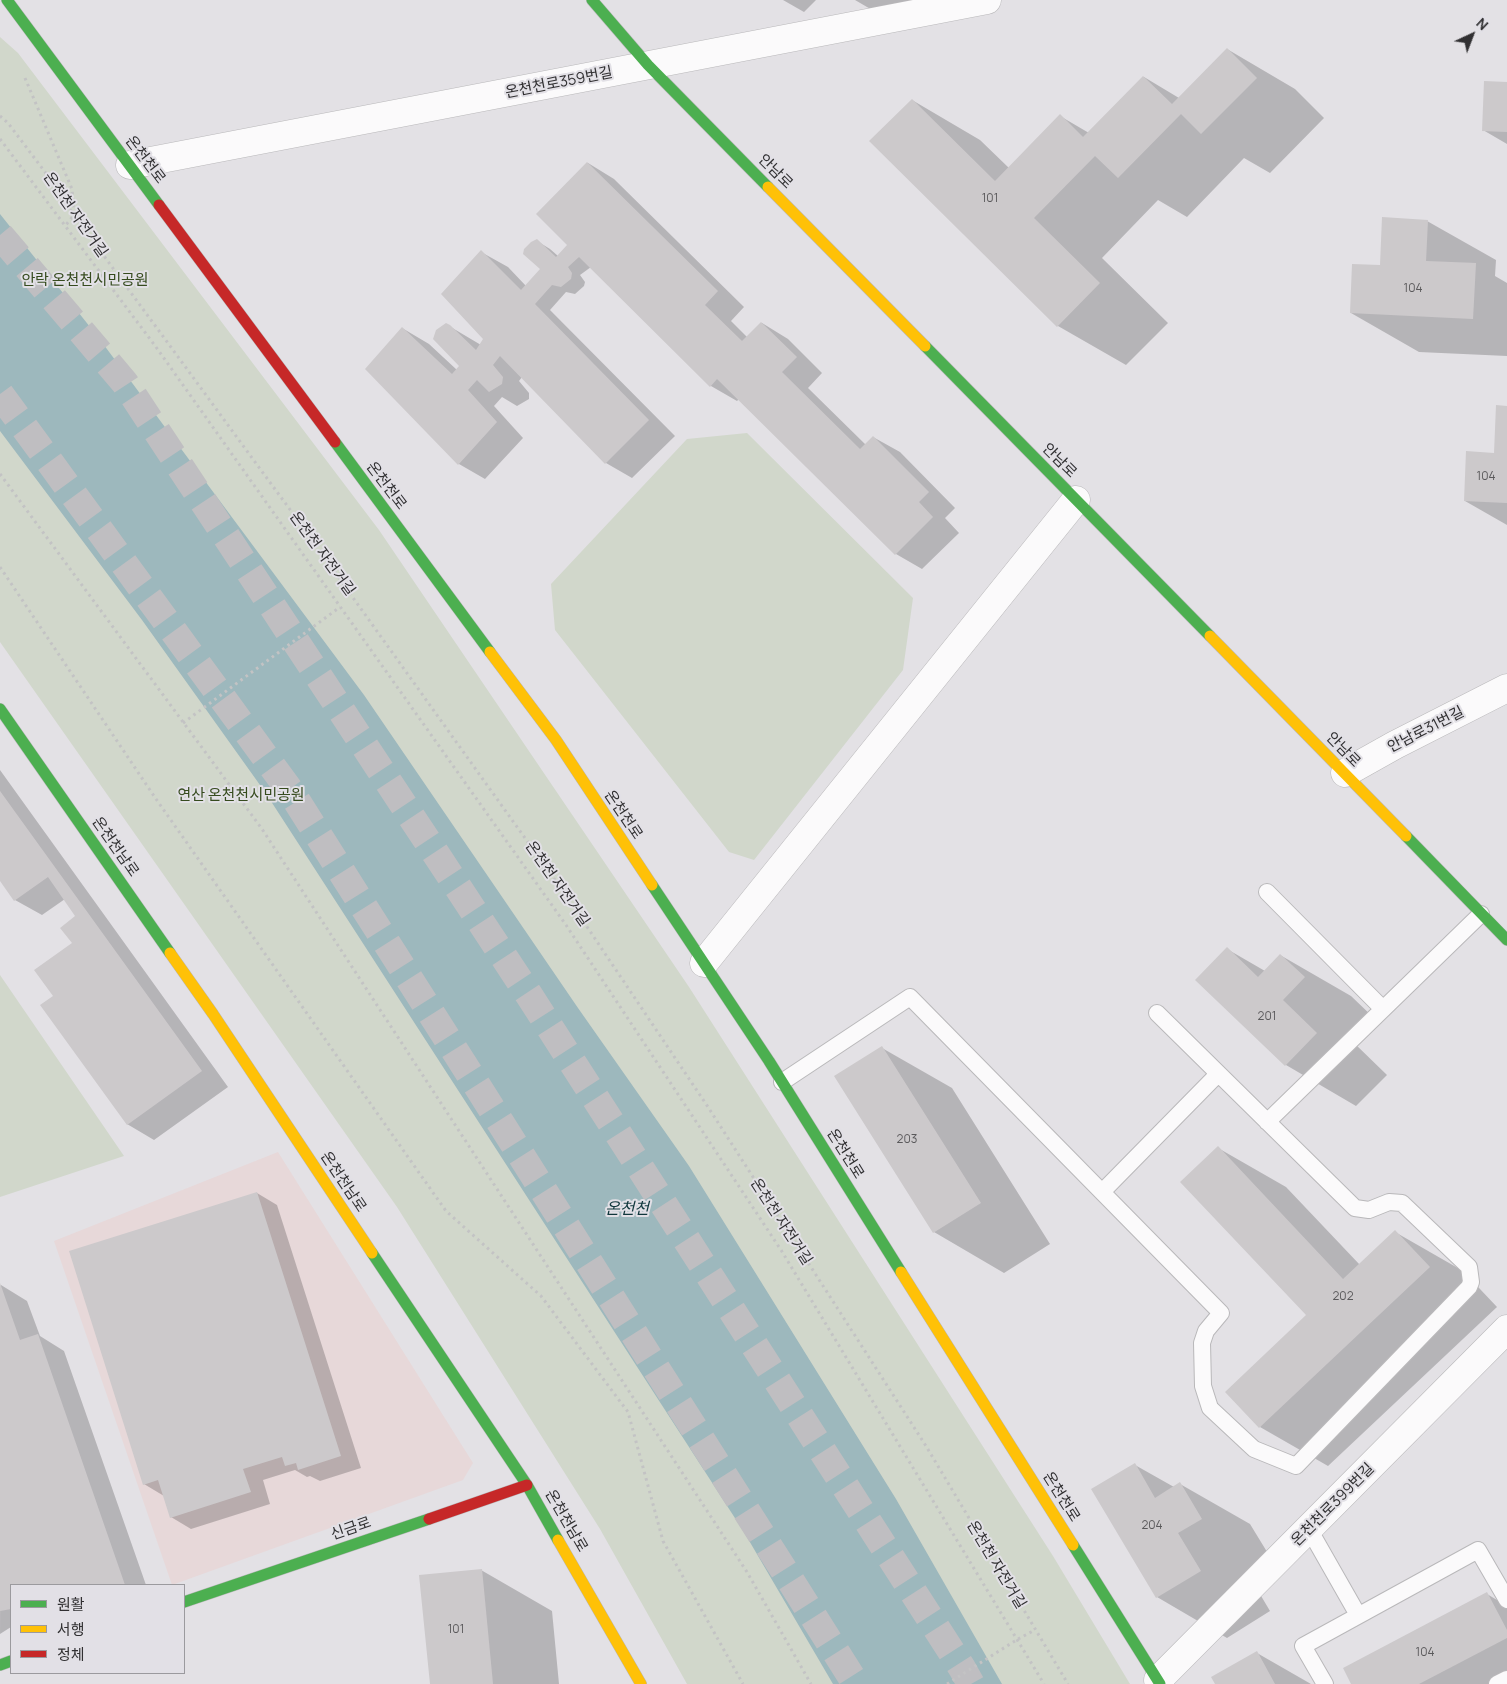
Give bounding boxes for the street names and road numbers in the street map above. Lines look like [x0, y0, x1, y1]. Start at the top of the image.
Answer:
street label: 온천천로359번길 [504, 64, 614, 102]
street label: 온천천로 [121, 133, 169, 187]
street label: 안남로 [754, 151, 796, 193]
street label: 온천천 자전거길 [39, 169, 111, 261]
street label: 안남로 [1038, 440, 1080, 482]
street label: 온천천로 [362, 459, 410, 513]
street label: 온천천 자전거길 [285, 508, 359, 600]
street label: 안남로31번길 [1385, 703, 1467, 757]
street label: 안남로 [1322, 729, 1364, 771]
street label: 온천천로 [600, 787, 646, 843]
street label: 온천천남로 [88, 814, 142, 880]
street label: 온천천 자전거길 [521, 838, 593, 930]
street label: 온천천로 [823, 1126, 867, 1182]
street label: 온천천남로 [316, 1148, 370, 1216]
street label: 온천천 자전거길 [746, 1175, 816, 1269]
street label: 온천천로399번길 [1288, 1460, 1378, 1550]
street label: 온천천로 [1039, 1469, 1083, 1525]
street label: 온천천남로 [541, 1487, 591, 1555]
street label: 신금로 [328, 1514, 374, 1544]
street label: 온천천 자전거길 [963, 1518, 1029, 1612]

